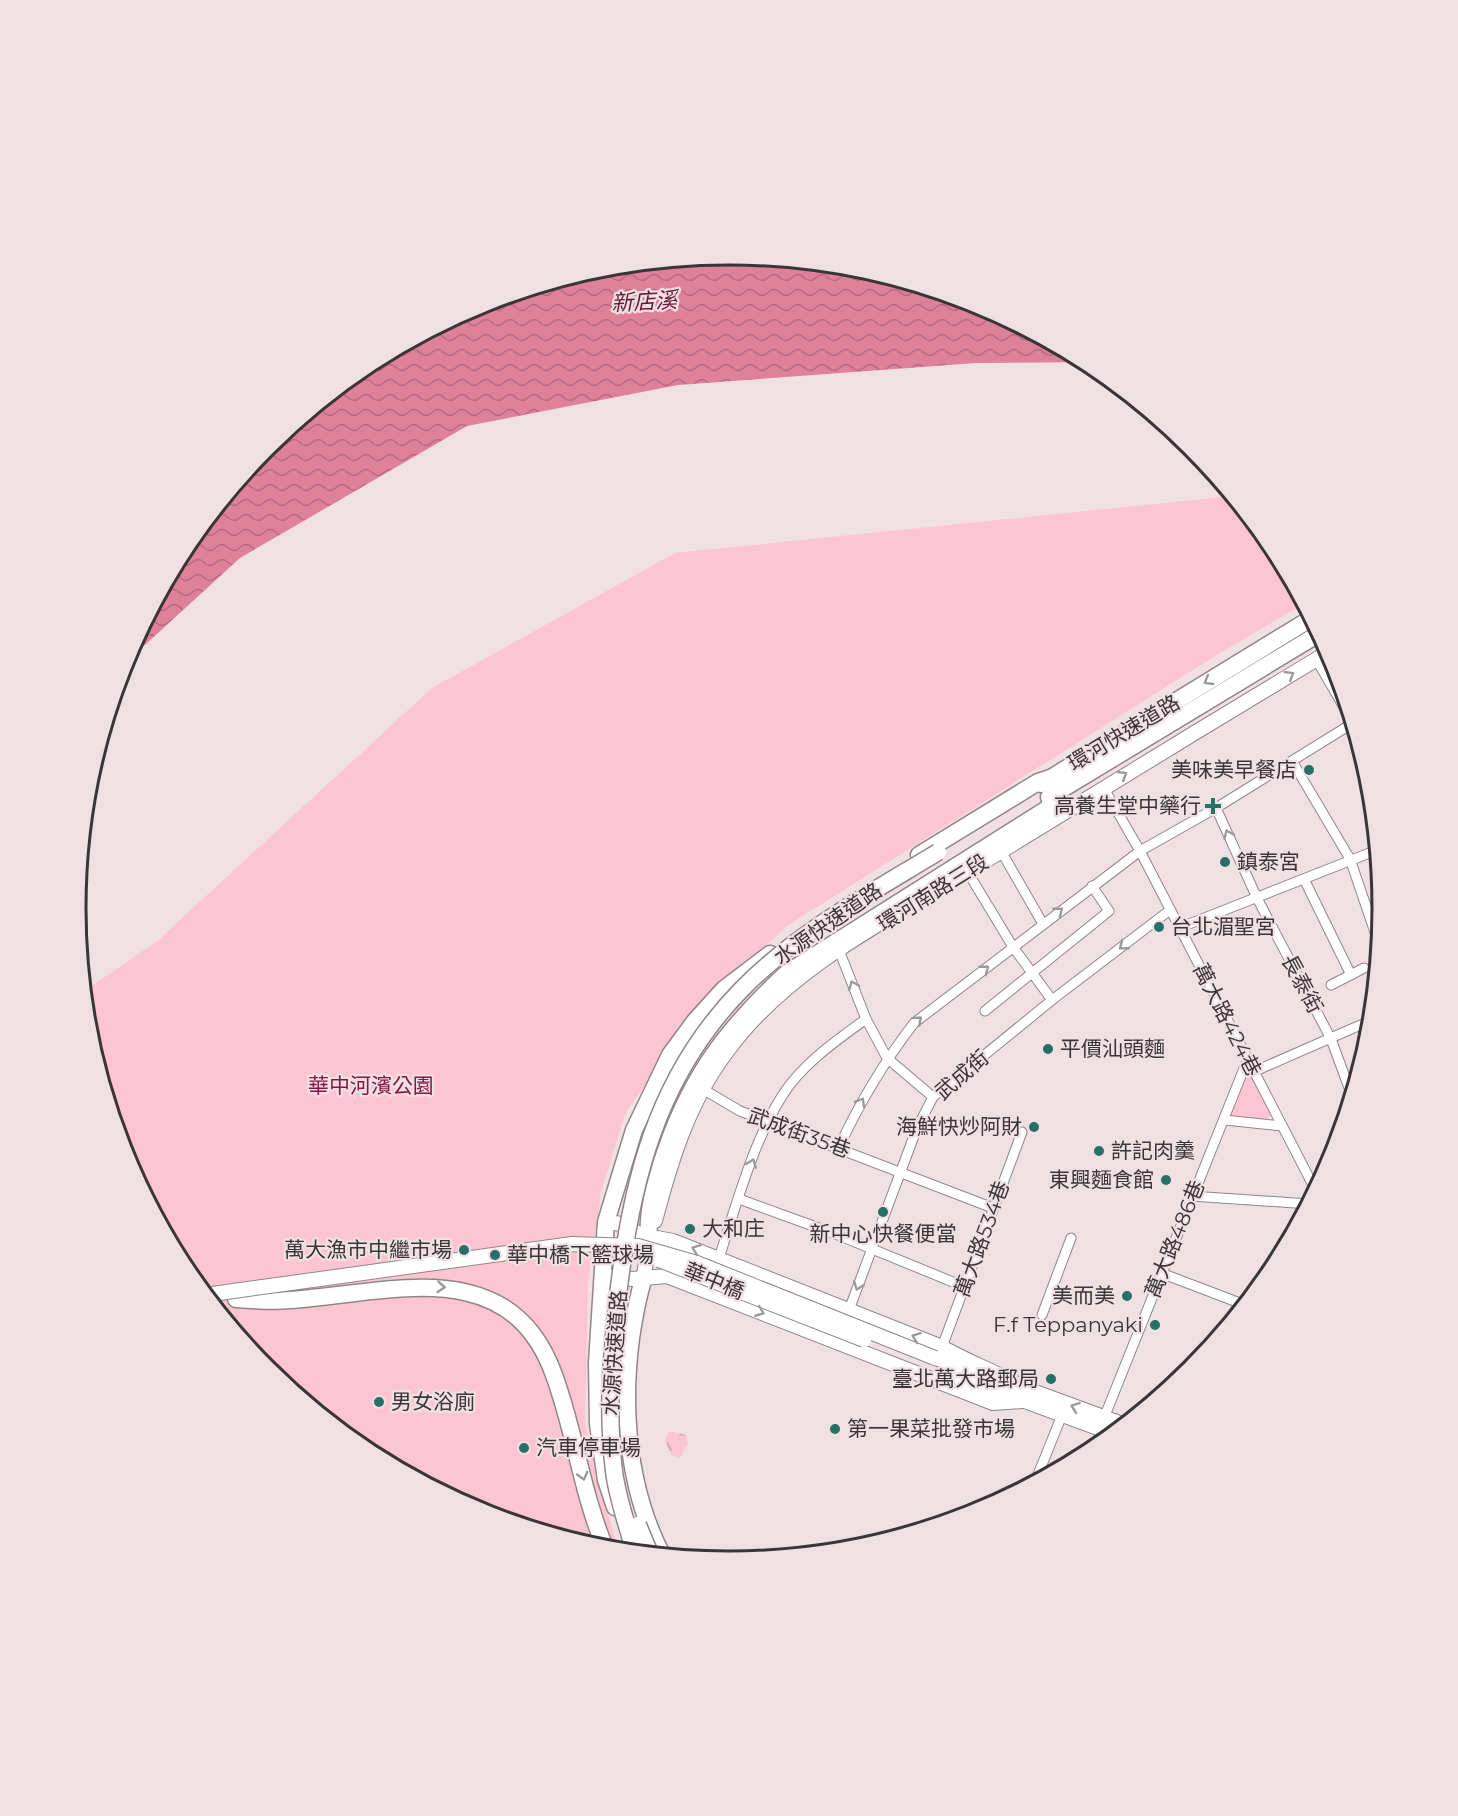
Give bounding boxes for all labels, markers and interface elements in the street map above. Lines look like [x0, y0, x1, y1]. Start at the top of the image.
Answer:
water label: 新店溪 [610, 286, 681, 317]
one-way arrow [1284, 670, 1294, 682]
one-way arrow [1204, 674, 1214, 686]
street label: 環河快速道路 [1063, 689, 1184, 776]
place label: 美味美早餐店 [1171, 757, 1297, 782]
marker: 美味美早餐店 [1302, 763, 1316, 777]
one-way arrow [1117, 770, 1127, 782]
place label: 高養生堂中藥行 [1054, 793, 1201, 818]
marker: 高養生堂中藥行 [1206, 799, 1220, 813]
one-way arrow [1223, 830, 1235, 841]
street label: 環河南路三段 [873, 849, 993, 937]
place label: 鎮泰宮 [1237, 849, 1300, 874]
marker: 鎮泰宮 [1218, 855, 1232, 869]
street label: 水源快速道路 [769, 877, 886, 970]
one-way arrow [1053, 908, 1064, 919]
place label: 台北湄聖宮 [1171, 914, 1276, 939]
marker: 台北湄聖宮 [1152, 920, 1166, 934]
one-way arrow [1119, 938, 1130, 949]
street label: 長泰街 [1277, 950, 1328, 1017]
street label: 萬大路424巷 [1188, 959, 1267, 1080]
one-way arrow [978, 965, 989, 976]
one-way arrow [848, 980, 860, 991]
one-way arrow [911, 1017, 922, 1028]
place label: 平價汕頭麵 [1060, 1036, 1165, 1061]
marker: 平價汕頭麵 [1041, 1042, 1055, 1056]
street label: 武成街 [930, 1045, 994, 1105]
park label: 華中河濱公園 [308, 1073, 434, 1098]
one-way arrow [854, 1097, 865, 1108]
street label: 武成街35巷 [744, 1102, 854, 1163]
place label: 海鮮快炒阿財 [896, 1114, 1022, 1139]
marker: 海鮮快炒阿財 [1027, 1120, 1041, 1134]
place label: 許記肉羹 [1111, 1138, 1195, 1163]
marker: 許記肉羹 [1092, 1144, 1106, 1158]
one-way arrow [745, 1159, 757, 1170]
place label: 東興麵食館 [1049, 1167, 1154, 1192]
marker: 東興麵食館 [1159, 1173, 1173, 1187]
street label: 萬大路534巷 [949, 1177, 1014, 1300]
street label: 萬大路486巷 [1140, 1177, 1209, 1301]
marker: 新中心快餐便當 [876, 1205, 890, 1219]
place label: 大和庄 [702, 1216, 765, 1241]
place label: 新中心快餐便當 [810, 1221, 957, 1246]
marker: 大和庄 [683, 1222, 697, 1236]
place label: 萬大漁市中繼市場 [284, 1237, 452, 1262]
place label: 華中橋下籃球場 [507, 1242, 654, 1267]
marker: 萬大漁市中繼市場 [457, 1243, 471, 1257]
one-way arrow [691, 1244, 702, 1257]
marker: 華中橋下籃球場 [488, 1248, 502, 1262]
street label: 華中橋 [680, 1257, 748, 1304]
one-way arrow [436, 1280, 445, 1293]
one-way arrow [853, 1280, 866, 1291]
place label: 美而美 [1052, 1283, 1115, 1308]
street label: 水源快速道路 [598, 1289, 631, 1417]
marker: 美而美 [1120, 1289, 1134, 1303]
one-way arrow [754, 1305, 765, 1317]
place label: F.f Teppanyaki [993, 1312, 1143, 1337]
marker: F.f Teppanyaki [1148, 1318, 1162, 1332]
one-way arrow [911, 1331, 922, 1344]
place label: 臺北萬大路郵局 [892, 1366, 1039, 1391]
marker: 臺北萬大路郵局 [1044, 1372, 1058, 1386]
place label: 男女浴廁 [391, 1389, 475, 1414]
marker: 男女浴廁 [372, 1395, 386, 1409]
one-way arrow [1070, 1402, 1081, 1414]
place label: 第一果菜批發市場 [847, 1416, 1015, 1441]
marker: 第一果菜批發市場 [828, 1422, 842, 1436]
place label: 汽車停車場 [536, 1435, 641, 1460]
marker: 汽車停車場 [517, 1441, 531, 1455]
one-way arrow [575, 1471, 588, 1481]

